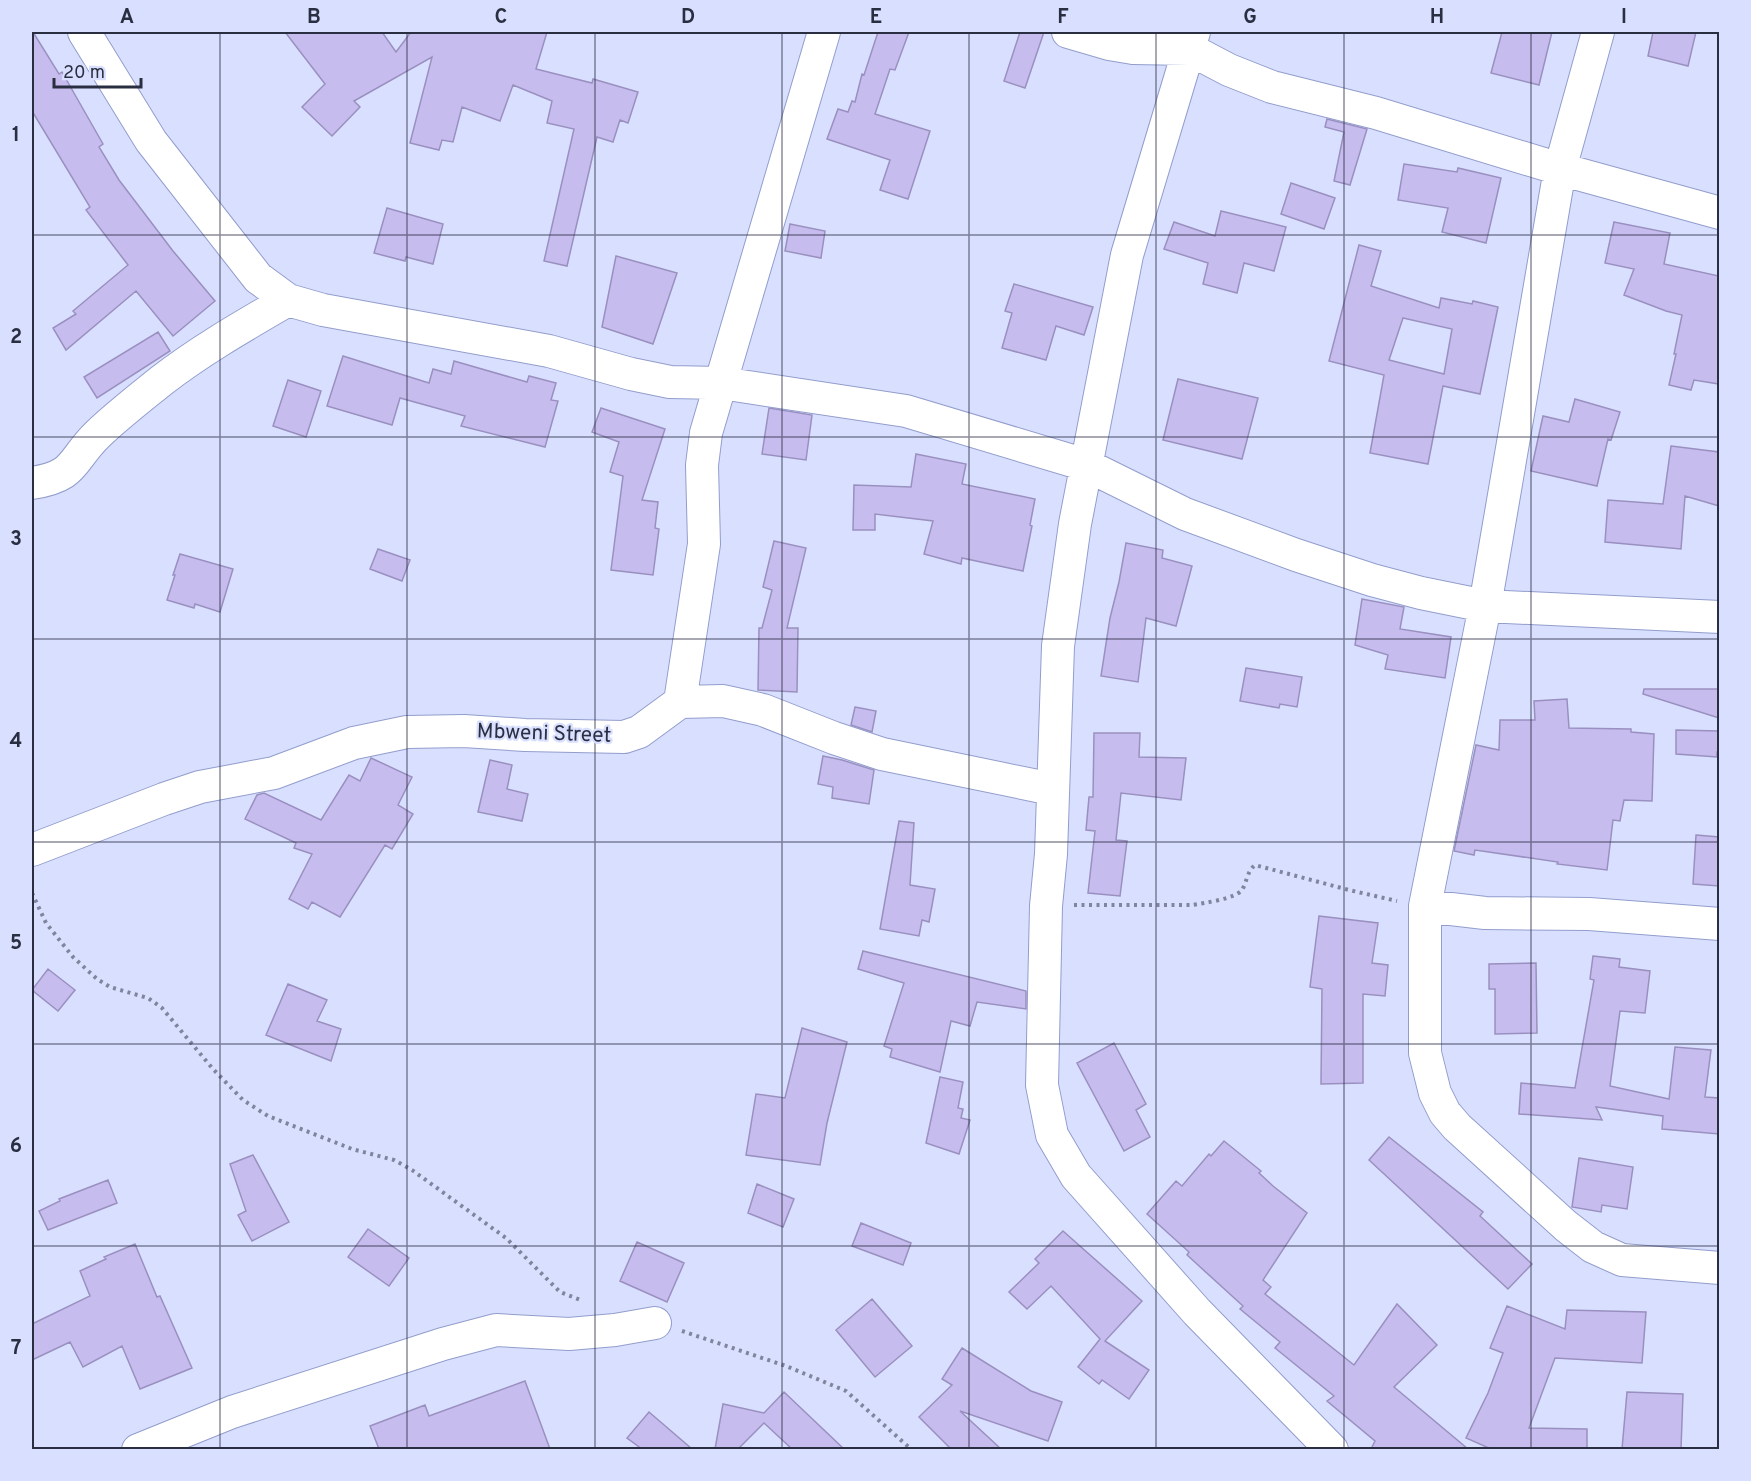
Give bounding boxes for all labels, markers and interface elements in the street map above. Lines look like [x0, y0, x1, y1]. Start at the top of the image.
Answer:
text: A [120, 5, 134, 31]
text: B [307, 5, 321, 31]
text: C [495, 5, 507, 31]
text: D [681, 5, 695, 31]
text: E [870, 5, 882, 31]
text: F [1057, 5, 1069, 31]
text: G [1243, 5, 1257, 31]
text: H [1430, 5, 1444, 31]
text: I [1621, 5, 1627, 31]
scale bar [54, 51, 141, 89]
text: 20 m [63, 62, 105, 85]
text: 1 [12, 123, 20, 149]
text: 2 [10, 325, 22, 351]
text: 3 [10, 527, 22, 553]
street label: Mbweni Street [476, 718, 612, 750]
text: 4 [10, 729, 22, 755]
text: 5 [10, 931, 22, 957]
text: 6 [10, 1134, 22, 1160]
text: 7 [11, 1336, 21, 1362]

